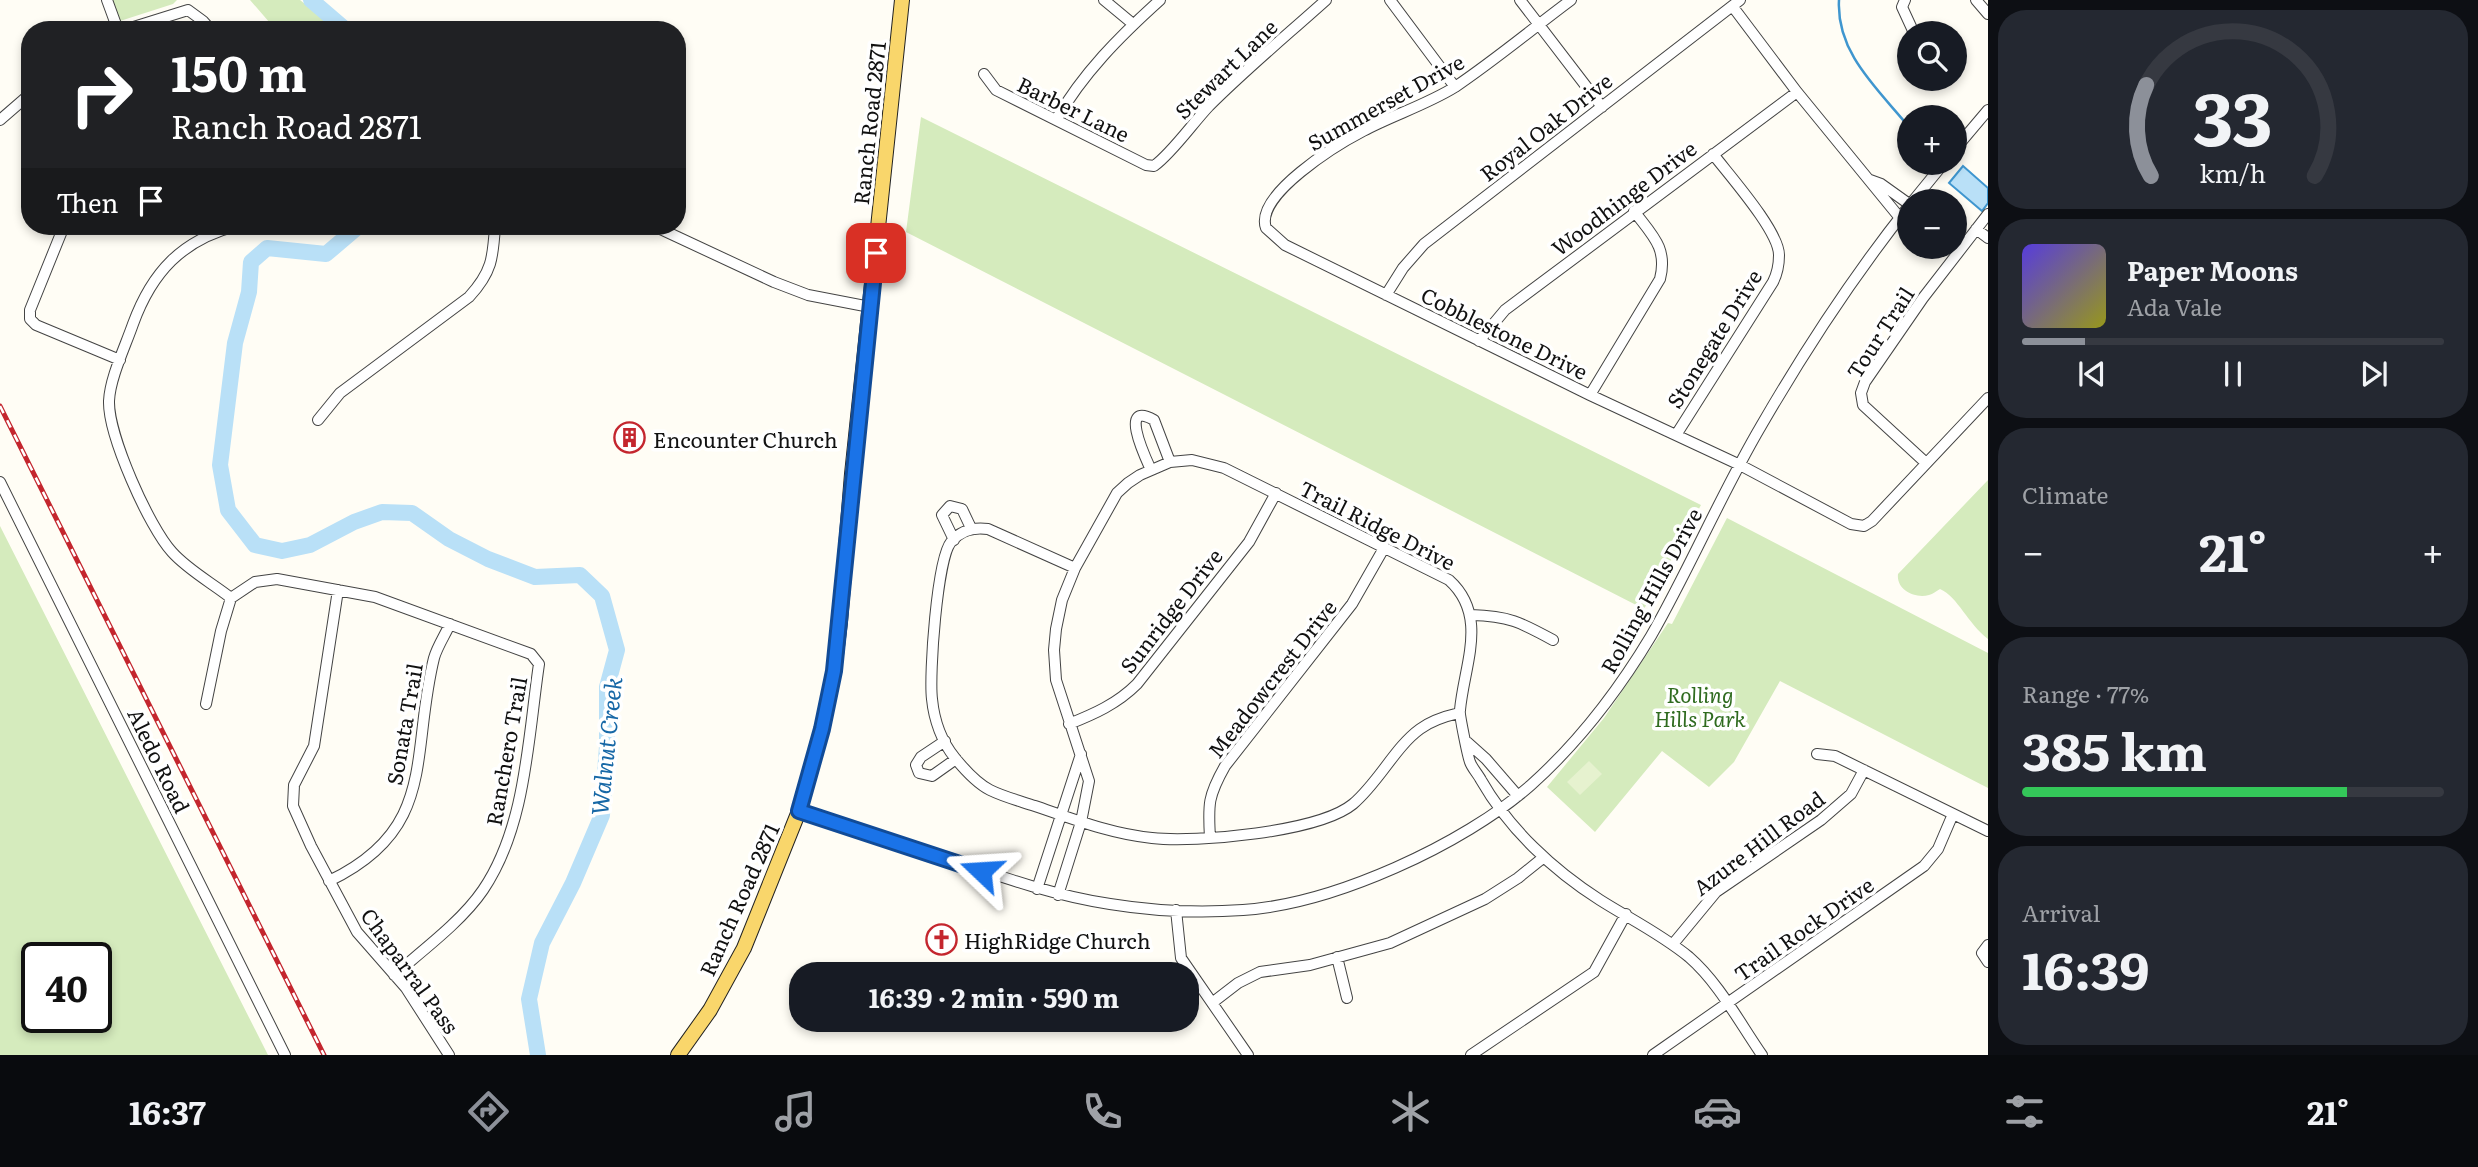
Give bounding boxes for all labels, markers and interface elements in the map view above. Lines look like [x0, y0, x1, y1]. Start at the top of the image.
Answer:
street label: Stewart Lane [1167, 11, 1283, 125]
map controls [1897, 21, 1967, 259]
button: search [1897, 21, 1967, 91]
text: 150 m [171, 34, 307, 107]
street label: Ranch Road 2871 [844, 39, 892, 206]
street label: Summerset Drive [1301, 45, 1469, 157]
icon: right [56, 49, 147, 140]
text: 33 [2193, 60, 2273, 168]
street label: Royal Oak Drive [1472, 64, 1618, 188]
street label: Barber Lane [1013, 67, 1135, 149]
text: Ranch Road 2871 [171, 101, 422, 149]
button: + [1897, 105, 1967, 175]
street label: Woodhinge Drive [1544, 132, 1702, 262]
text: km/h [2200, 153, 2266, 190]
text: Then [56, 182, 118, 221]
icon: arrive [132, 182, 170, 220]
button: − [1897, 189, 1967, 259]
pin [846, 223, 906, 283]
icon: arrive [857, 234, 895, 272]
text: Paper Moons [2127, 250, 2298, 289]
street label: Stonegate Drive [1658, 263, 1768, 413]
street label: Cobblestone Drive [1416, 278, 1594, 386]
street label: Tour Trail [1838, 280, 1920, 384]
text: Ada Vale [2127, 289, 2222, 323]
icon: previous [2073, 355, 2111, 393]
icon: pause [2214, 355, 2252, 393]
icon: next [2355, 355, 2393, 393]
building icon: Encounter Church [613, 421, 647, 455]
place label: Encounter Church [653, 423, 838, 454]
street label: Trail Ridge Drive [1295, 471, 1461, 577]
text: Climate [2022, 477, 2108, 511]
street label: Rolling Hills Drive [1592, 501, 1708, 678]
text: 21° [2199, 511, 2267, 588]
text: − [2022, 521, 2044, 578]
text: + [2422, 521, 2444, 578]
street label: Sunridge Drive [1111, 541, 1229, 679]
street label: Meadowcrest Drive [1199, 592, 1343, 764]
street label: Sonata Trail [377, 661, 429, 787]
street label: Ranchero Trail [477, 674, 533, 828]
water label: Walnut Creek [581, 675, 629, 817]
text: Range · 77% [2022, 676, 2149, 710]
park label: Rolling Hills Park [1654, 678, 1746, 733]
street label: Aledo Road [121, 702, 199, 818]
text: 385 km [2022, 710, 2207, 787]
street label: Azure Hill Road [1686, 782, 1830, 902]
street label: Ranch Road 2871 [690, 817, 786, 980]
position arrow [944, 834, 1018, 908]
street label: Trail Rock Drive [1727, 868, 1879, 988]
text: Arrival [2022, 895, 2101, 929]
street label: Chaparral Pass [355, 901, 467, 1039]
church icon: HighRidge Church [924, 922, 958, 956]
place label: HighRidge Church [964, 924, 1151, 955]
text: 16:39 [2022, 929, 2149, 1006]
speed limit sign: 40 [21, 942, 112, 1033]
text: 16:39 · 2 min · 590 m [869, 977, 1119, 1016]
text: 16:37 [129, 1087, 206, 1135]
icon: directions [464, 1087, 513, 1136]
icon: music [771, 1087, 820, 1136]
icon: phone [1078, 1087, 1127, 1136]
icon: climate [1386, 1087, 1435, 1136]
icon: car [1693, 1087, 1742, 1136]
icon: filters [2000, 1087, 2049, 1136]
text: 21° [2307, 1087, 2349, 1135]

